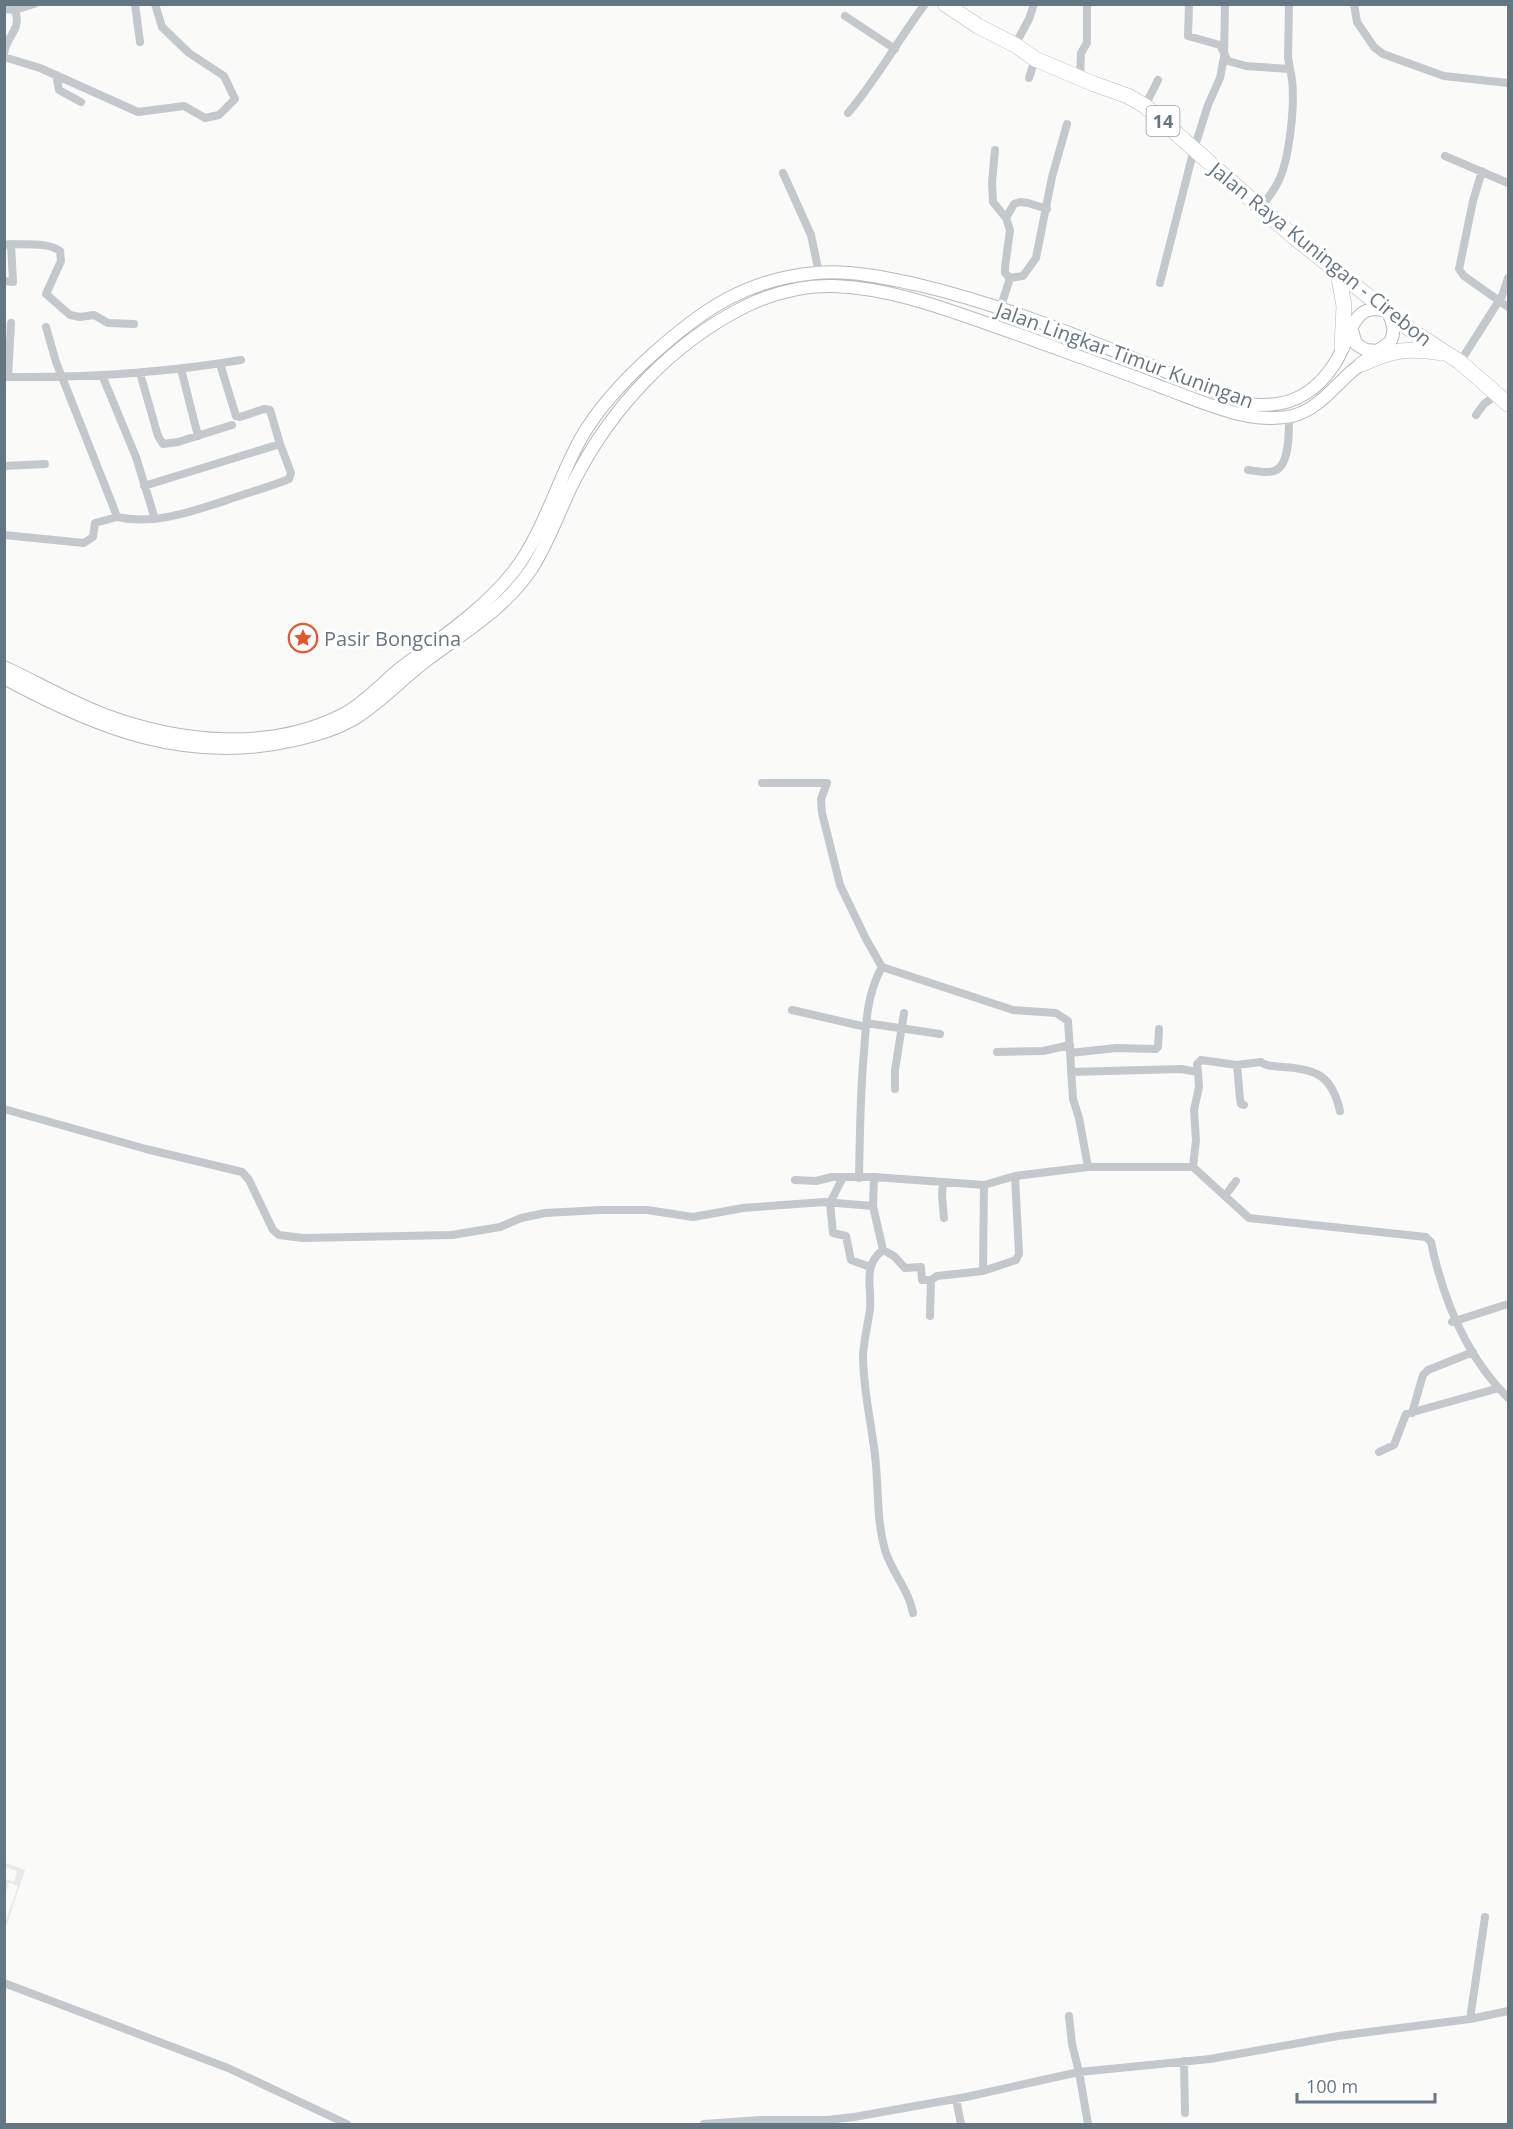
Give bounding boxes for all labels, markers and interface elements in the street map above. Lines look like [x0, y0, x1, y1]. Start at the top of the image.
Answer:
road number: 14 [1146, 106, 1180, 136]
street label: Jalan Raya Kuningan - Cirebon [1203, 155, 1438, 352]
street label: Jalan Lingkar Timur Kuningan [991, 295, 1258, 414]
place icon: Pasir Bongcina [287, 622, 319, 654]
place label: Pasir Bongcina [324, 625, 461, 652]
scale bar [1297, 2066, 1435, 2104]
text: 100 m [1306, 2074, 1358, 2098]

